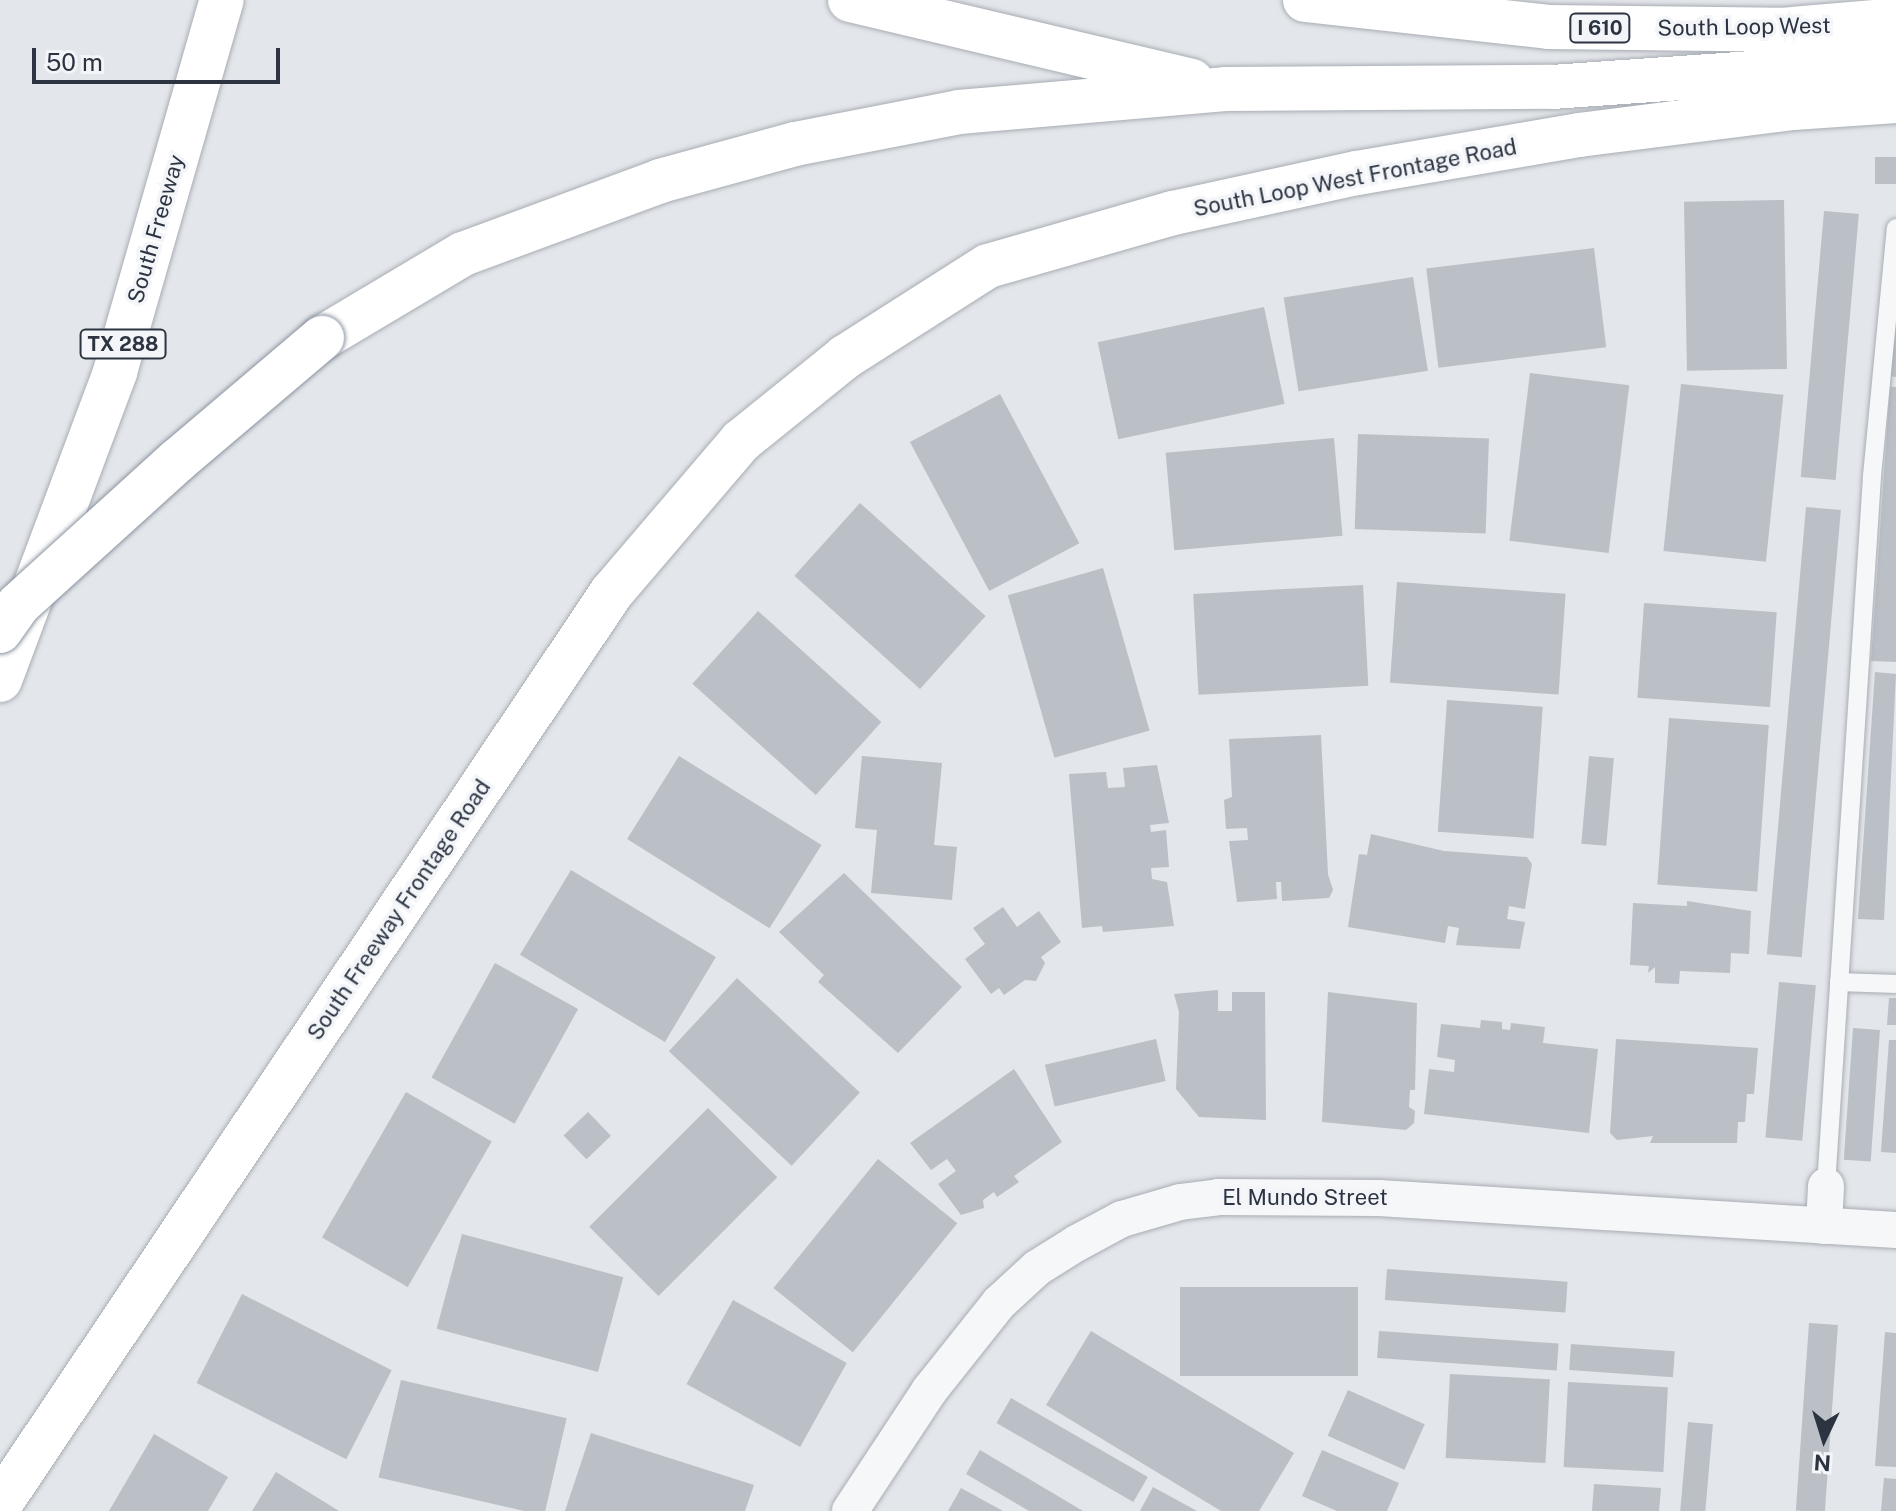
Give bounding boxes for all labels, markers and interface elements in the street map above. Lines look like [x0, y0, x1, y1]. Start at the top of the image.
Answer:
road number: I 610 [1568, 12, 1632, 44]
street label: South Loop West [1657, 12, 1831, 42]
scale bar [36, 32, 284, 82]
text: 50 m [46, 48, 103, 76]
street label: South Loop West Frontage Road [1191, 134, 1519, 222]
street label: South Freeway [122, 152, 190, 306]
road number: TX 288 [79, 328, 167, 360]
street label: South Freeway Frontage Road [302, 775, 496, 1045]
street label: El Mundo Street [1222, 1185, 1388, 1211]
north arrow [1784, 1399, 1864, 1479]
text: N [1813, 1449, 1832, 1477]

